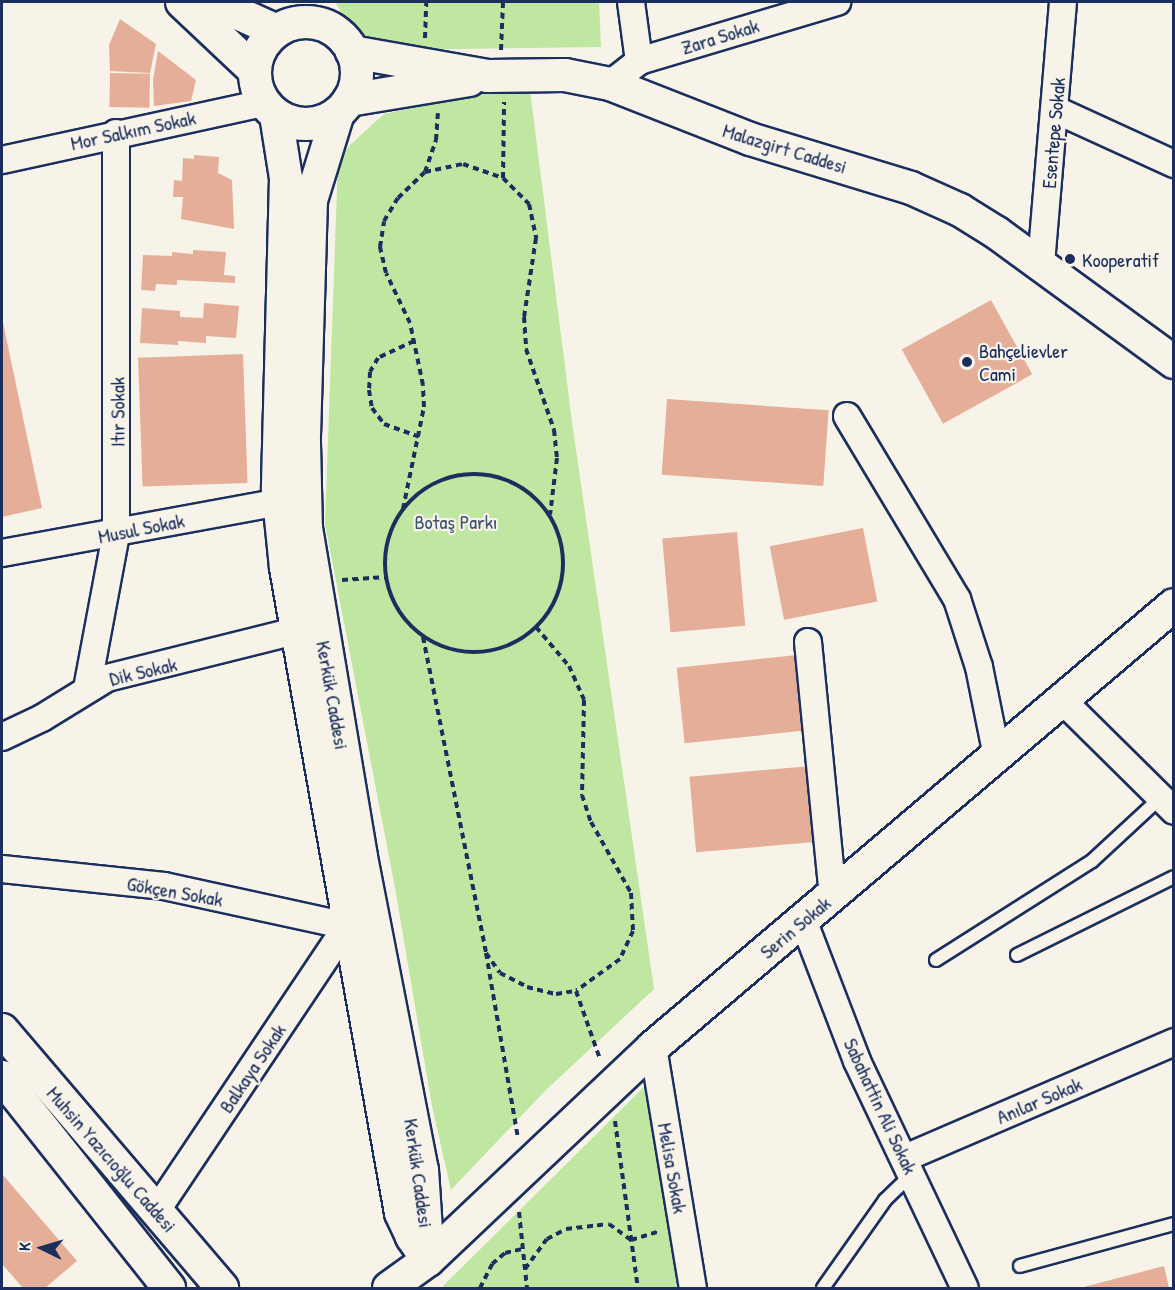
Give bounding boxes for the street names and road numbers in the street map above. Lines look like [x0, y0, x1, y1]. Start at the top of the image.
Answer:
street label: Zara Sokak [678, 13, 762, 59]
street label: Esentepe Sokak [1036, 77, 1070, 189]
street label: Mor Salkım Sokak [68, 105, 198, 155]
street label: Malazgirt Caddesi [720, 118, 850, 178]
street label: Itır Sokak [105, 377, 129, 447]
street label: Musul Sokak [96, 508, 186, 548]
street label: Kerkük Caddesi [312, 639, 354, 751]
street label: Dik Sokak [107, 652, 179, 690]
street label: Gökçen Sokak [125, 871, 225, 911]
street label: Serin Sokak [755, 891, 835, 963]
street label: Balkaya Sokak [214, 1019, 290, 1117]
street label: Sabahattin Ali Sokak [839, 1034, 923, 1178]
street label: Anılar Sokak [993, 1071, 1085, 1129]
street label: Muhsin Yazıcıoğlu Caddesi [42, 1081, 182, 1237]
street label: Kerkük Caddesi [399, 1117, 439, 1229]
street label: Melisa Sokak [653, 1121, 693, 1215]

